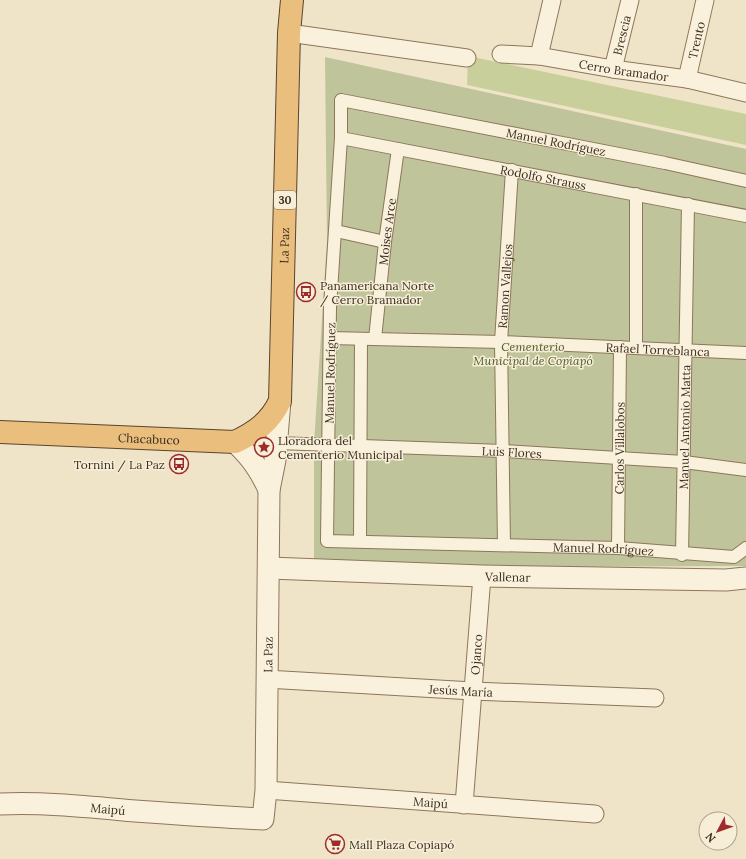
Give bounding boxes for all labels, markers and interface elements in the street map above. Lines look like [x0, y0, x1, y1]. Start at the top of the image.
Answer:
street label: Brescia [609, 14, 634, 56]
street label: Trento [684, 20, 707, 60]
street label: Cerro Bramador [578, 56, 670, 84]
street label: Manuel Rodríguez [505, 125, 607, 159]
street label: Rodolfo Strauss [499, 161, 588, 193]
road number: 30 [274, 191, 296, 209]
street label: Moises Arce [375, 197, 399, 266]
street label: La Paz [276, 227, 292, 264]
street label: Ramon Vallejos [494, 243, 515, 329]
place label: Panamericana Norte / Cerro Bramador [320, 278, 435, 308]
bus stop icon: Panamericana Norte / Cerro Bramador [295, 281, 317, 303]
street label: Manuel Rodríguez [322, 322, 338, 424]
park label: Cementerio Municipal de Copiapó [473, 339, 593, 368]
street label: Rafael Torreblanca [605, 339, 710, 359]
street label: Manuel Antonio Matta [676, 365, 693, 489]
street label: Carlos Villalobos [611, 401, 627, 494]
street label: Chacabuco [118, 430, 180, 447]
place label: Lloradora del Cementerio Municipal [278, 433, 402, 462]
place icon: Lloradora del Cementerio Municipal [253, 436, 275, 458]
street label: Luis Flores [481, 443, 543, 461]
bus stop icon: Tornini / La Paz [168, 453, 190, 475]
place label: Tornini / La Paz [74, 457, 165, 473]
street label: Manuel Rodríguez [553, 539, 655, 558]
street label: Vallenar [484, 569, 532, 584]
street label: Ojanco [467, 634, 485, 675]
street label: La Paz [260, 637, 275, 673]
street label: Jesús María [427, 681, 493, 699]
street label: Maipú [413, 793, 449, 811]
street label: Maipú [90, 800, 126, 818]
north arrow [698, 811, 738, 851]
text: N [702, 829, 719, 845]
supermarket icon: Mall Plaza Copiapó [324, 833, 346, 855]
place label: Mall Plaza Copiapó [349, 837, 454, 852]

